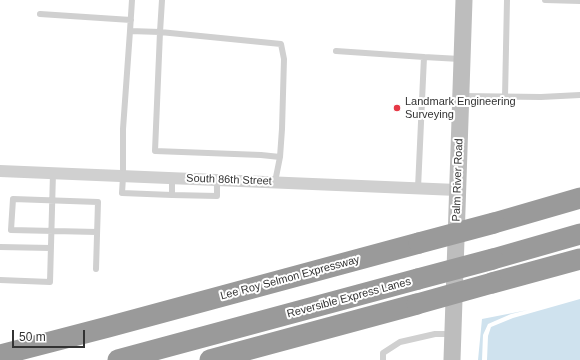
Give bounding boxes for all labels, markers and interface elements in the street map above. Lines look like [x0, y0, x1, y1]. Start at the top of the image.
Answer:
place label: Landmark Engineering Surveying [405, 95, 516, 121]
marker: Landmark Engineering Surveying [392, 103, 402, 113]
street label: Palm River Road [450, 138, 466, 222]
street label: South 86th Street [186, 172, 272, 188]
street label: Lee Roy Selmon Expressway [219, 253, 361, 303]
street label: Reversible Express Lanes [286, 275, 412, 321]
scale bar [14, 322, 87, 348]
text: 50 m [19, 330, 46, 344]

